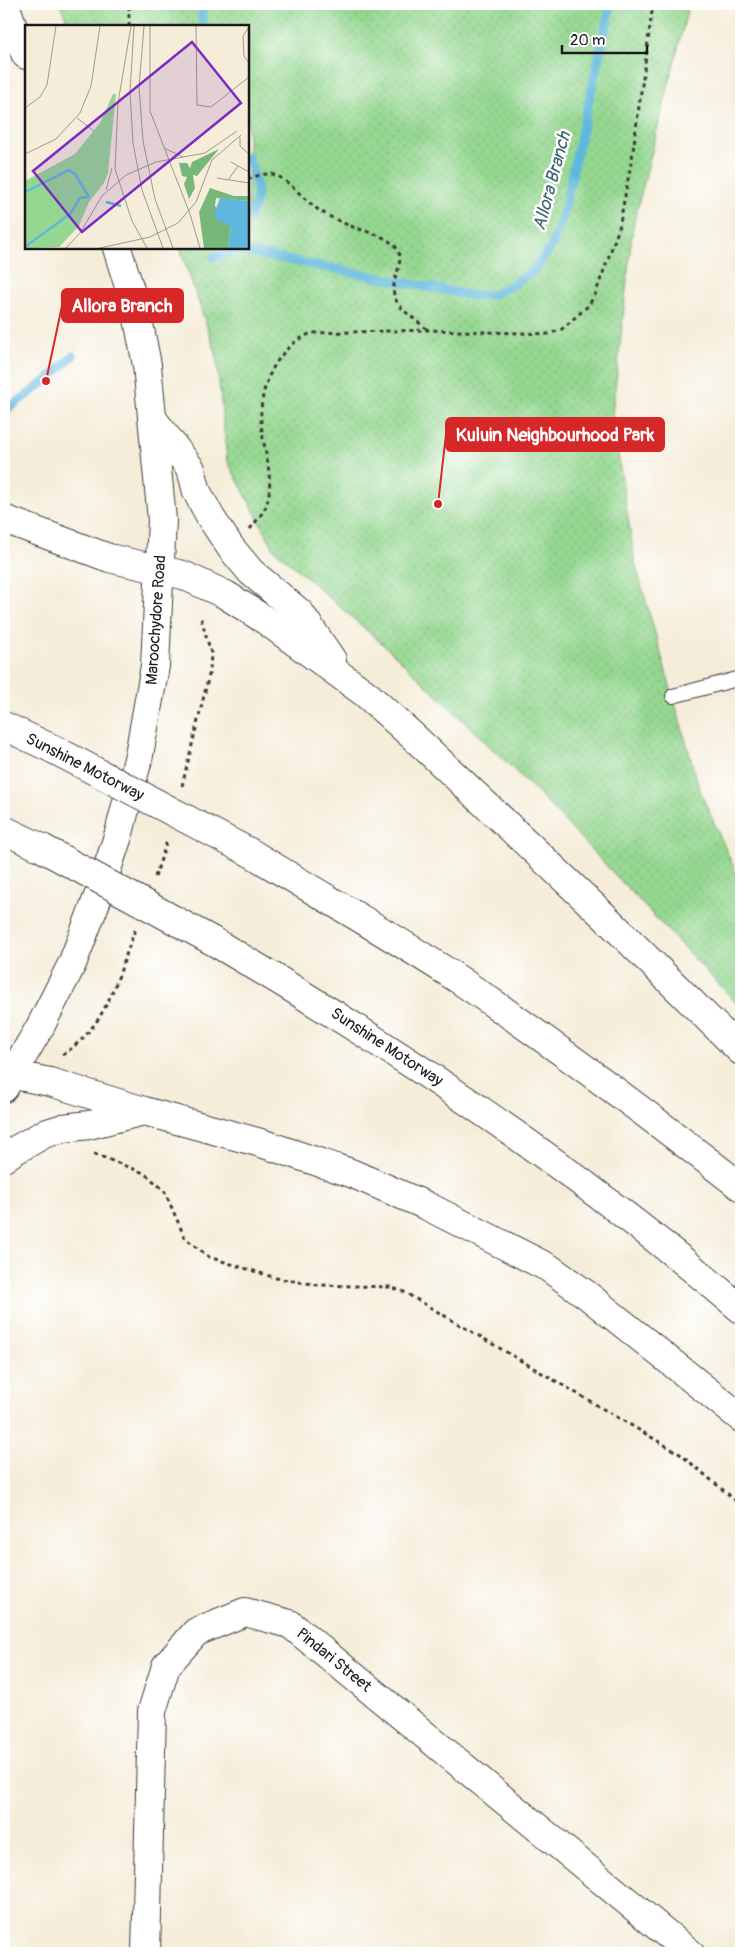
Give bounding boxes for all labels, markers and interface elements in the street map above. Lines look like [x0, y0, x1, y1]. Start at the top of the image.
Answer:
scale bar [562, 22, 648, 54]
inset map [25, 25, 249, 249]
text: 20 m [570, 31, 605, 50]
water label: Allora Branch [528, 128, 577, 233]
callout: Allora Branch [62, 289, 183, 322]
text: Allora Branch [72, 295, 173, 318]
callout: Kuluin Neighbourhood Park [446, 418, 664, 451]
text: Kuluin Neighbourhood Park [456, 424, 655, 447]
street label: Maroochydore Road [141, 554, 171, 686]
street label: Sunshine Motorway [23, 729, 148, 805]
street label: Sunshine Motorway [327, 1003, 447, 1091]
street label: Pindari Street [292, 1624, 376, 1697]

